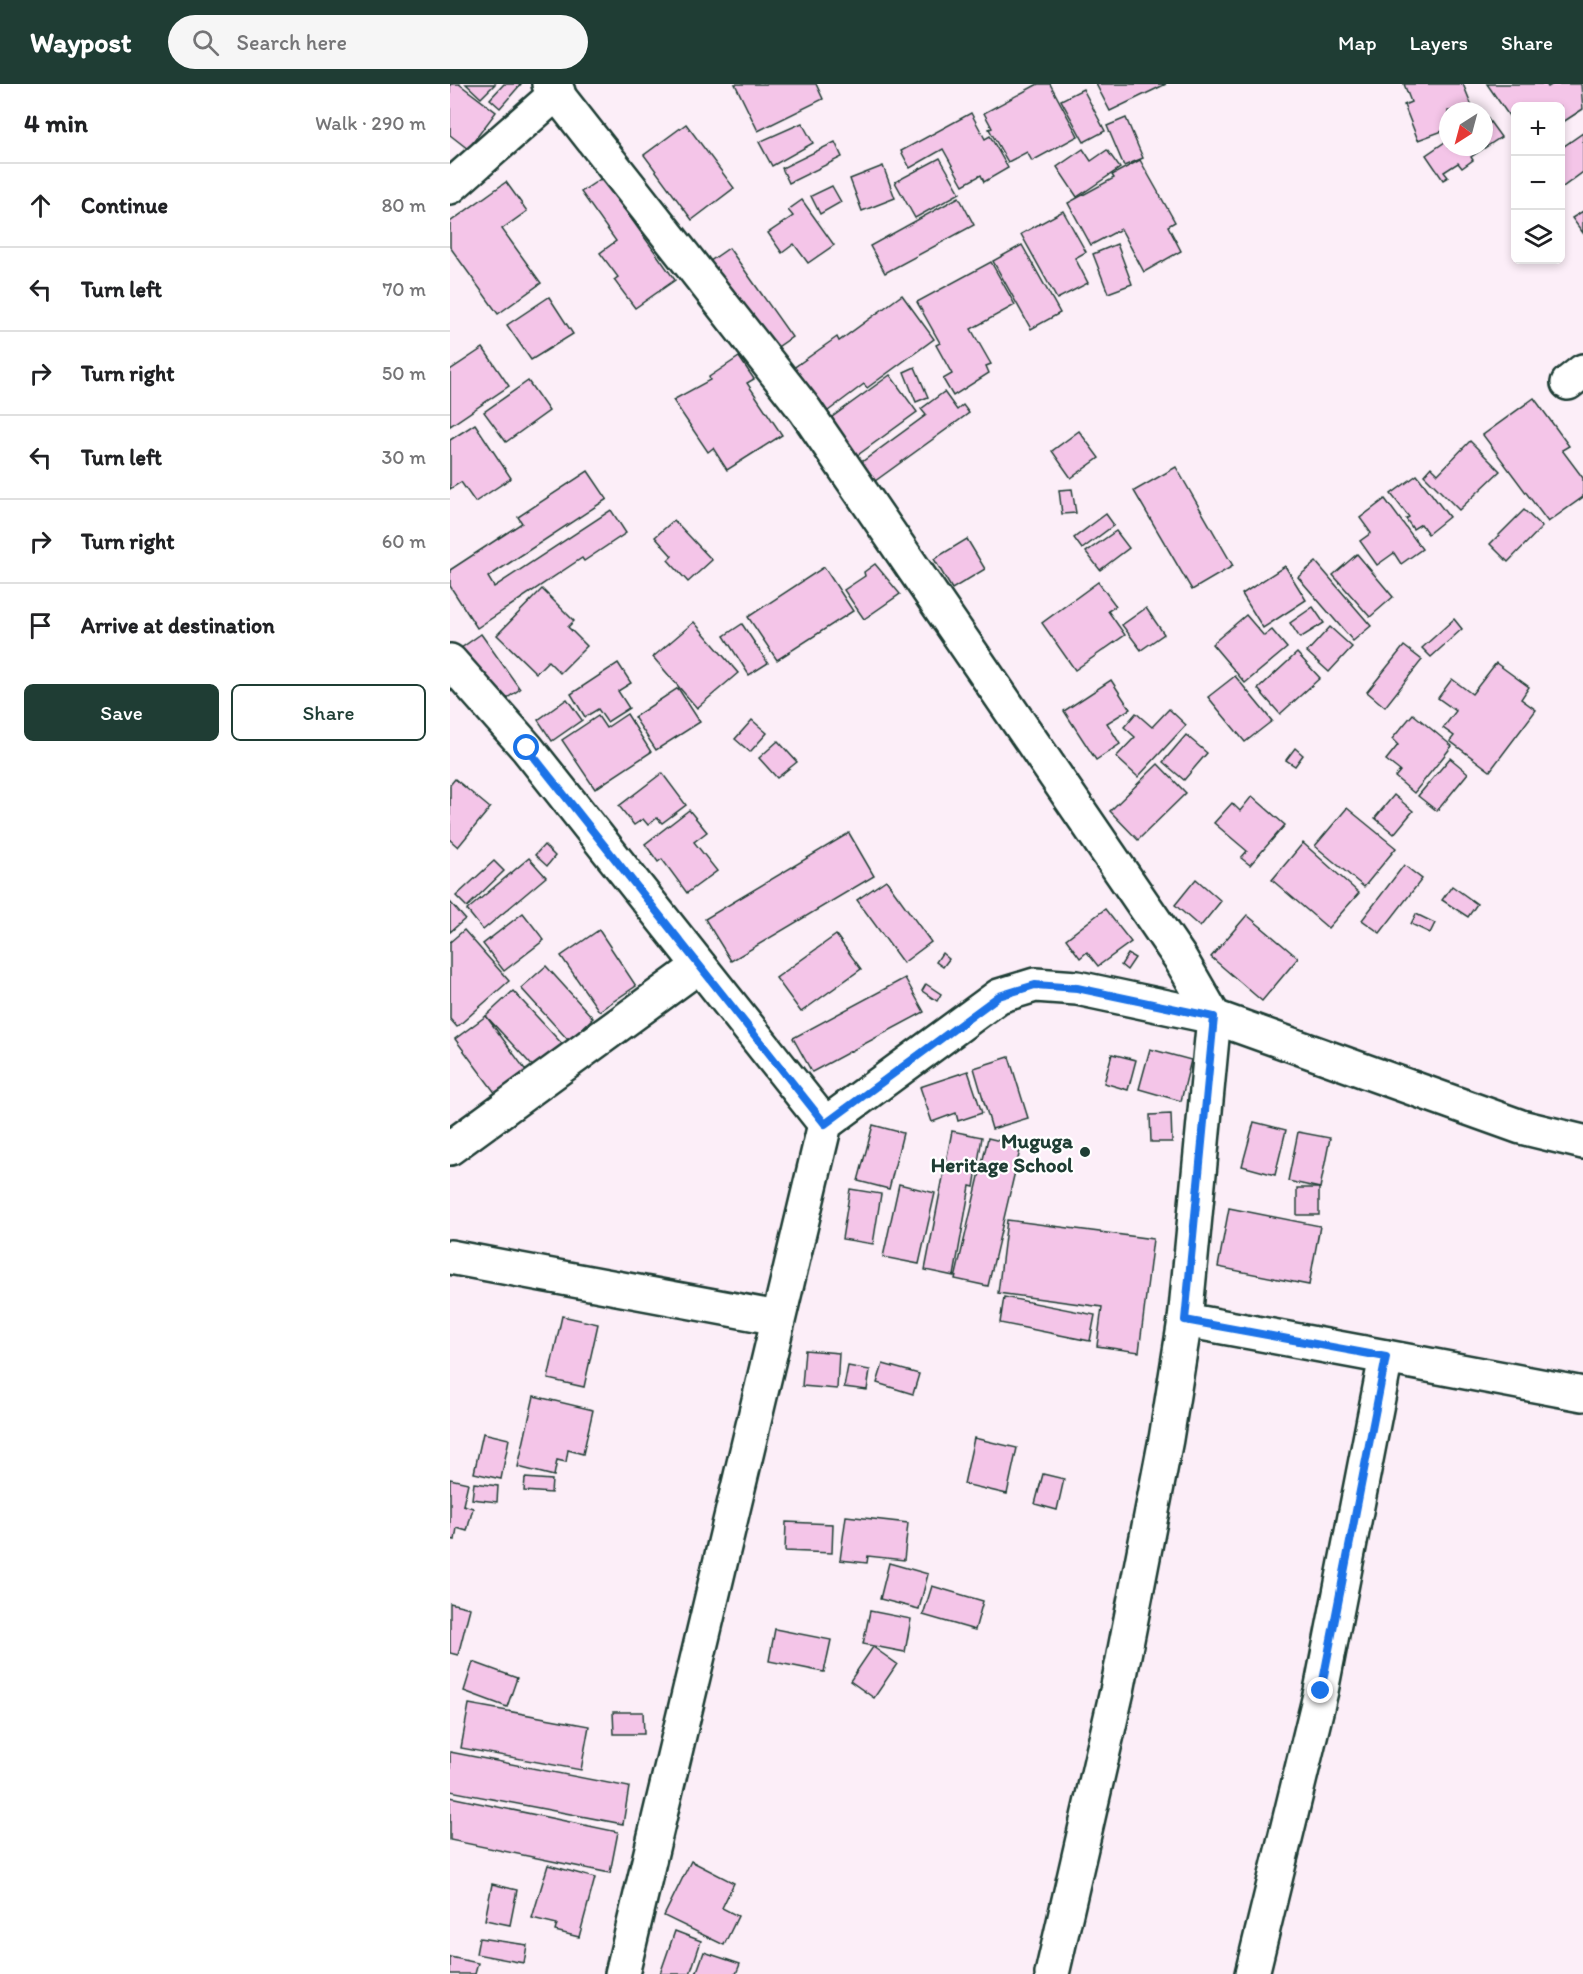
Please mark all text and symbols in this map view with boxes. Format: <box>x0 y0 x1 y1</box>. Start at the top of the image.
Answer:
search box <box>168 15 588 69</box>
text: Waypost <box>30 25 132 59</box>
icon: search <box>189 26 222 59</box>
text: Search here <box>237 29 347 56</box>
text: Map <box>1338 30 1377 55</box>
text: Layers <box>1410 30 1468 55</box>
text: Share <box>1501 30 1553 55</box>
north arrow <box>1439 102 1493 156</box>
map controls <box>1511 102 1565 264</box>
button: + <box>1511 102 1565 156</box>
text: 4 min <box>24 107 88 139</box>
text: Walk · 290 m <box>315 111 426 135</box>
button: − <box>1511 156 1565 210</box>
icon: ahead <box>24 189 57 222</box>
text: Continue <box>81 192 168 219</box>
text: 80 m <box>381 193 426 217</box>
button: layers <box>1511 210 1565 264</box>
icon: left <box>24 273 57 306</box>
text: Turn left <box>81 276 162 303</box>
text: 70 m <box>382 277 426 301</box>
icon: right <box>24 357 57 390</box>
text: Turn right <box>81 360 175 387</box>
text: 50 m <box>382 361 426 385</box>
icon: left <box>24 441 57 474</box>
text: Turn left <box>81 444 162 471</box>
text: 30 m <box>381 445 426 469</box>
icon: right <box>24 525 57 558</box>
text: Turn right <box>81 528 175 555</box>
text: 60 m <box>382 529 426 553</box>
icon: arrive <box>24 609 57 642</box>
text: Arrive at destination <box>81 612 275 639</box>
button: Save <box>24 684 219 741</box>
button: Share <box>231 684 426 741</box>
route start <box>513 734 539 760</box>
place label: Muguga Heritage School <box>931 1128 1074 1178</box>
marker: Muguga Heritage School <box>1078 1145 1092 1159</box>
route end <box>1307 1677 1333 1703</box>

